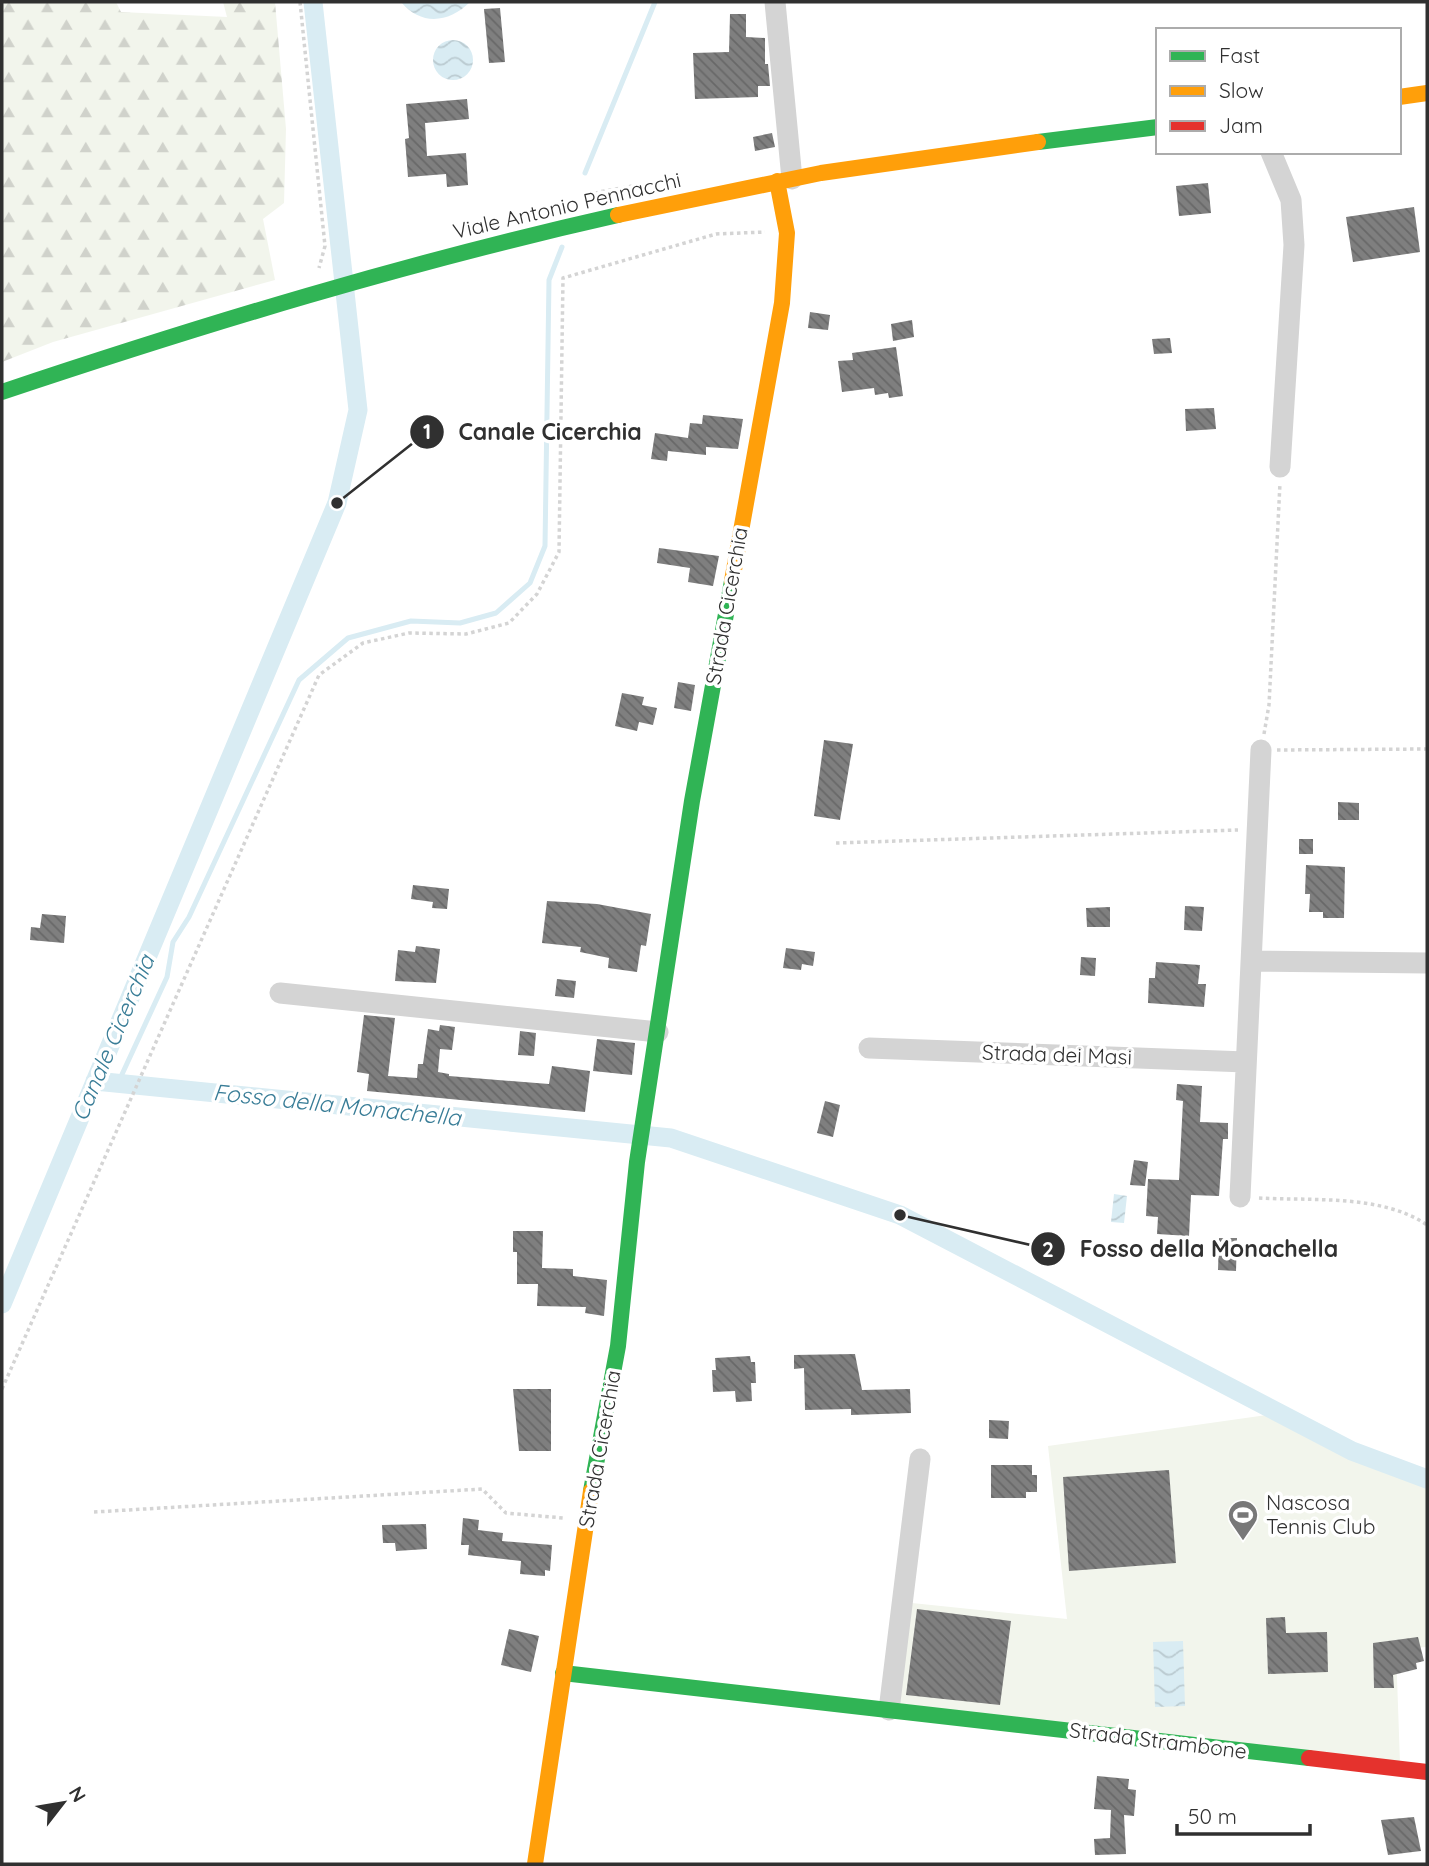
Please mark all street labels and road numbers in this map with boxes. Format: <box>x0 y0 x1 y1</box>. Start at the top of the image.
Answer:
street label: Viale Antonio Pennacchi <box>450 166 683 244</box>
street label: Strada Cicerchia <box>699 525 753 687</box>
street label: Strada dei Masi <box>982 1038 1132 1070</box>
street label: Strada Cicerchia <box>572 1368 626 1530</box>
street label: Strada Strambone <box>1068 1716 1248 1764</box>

